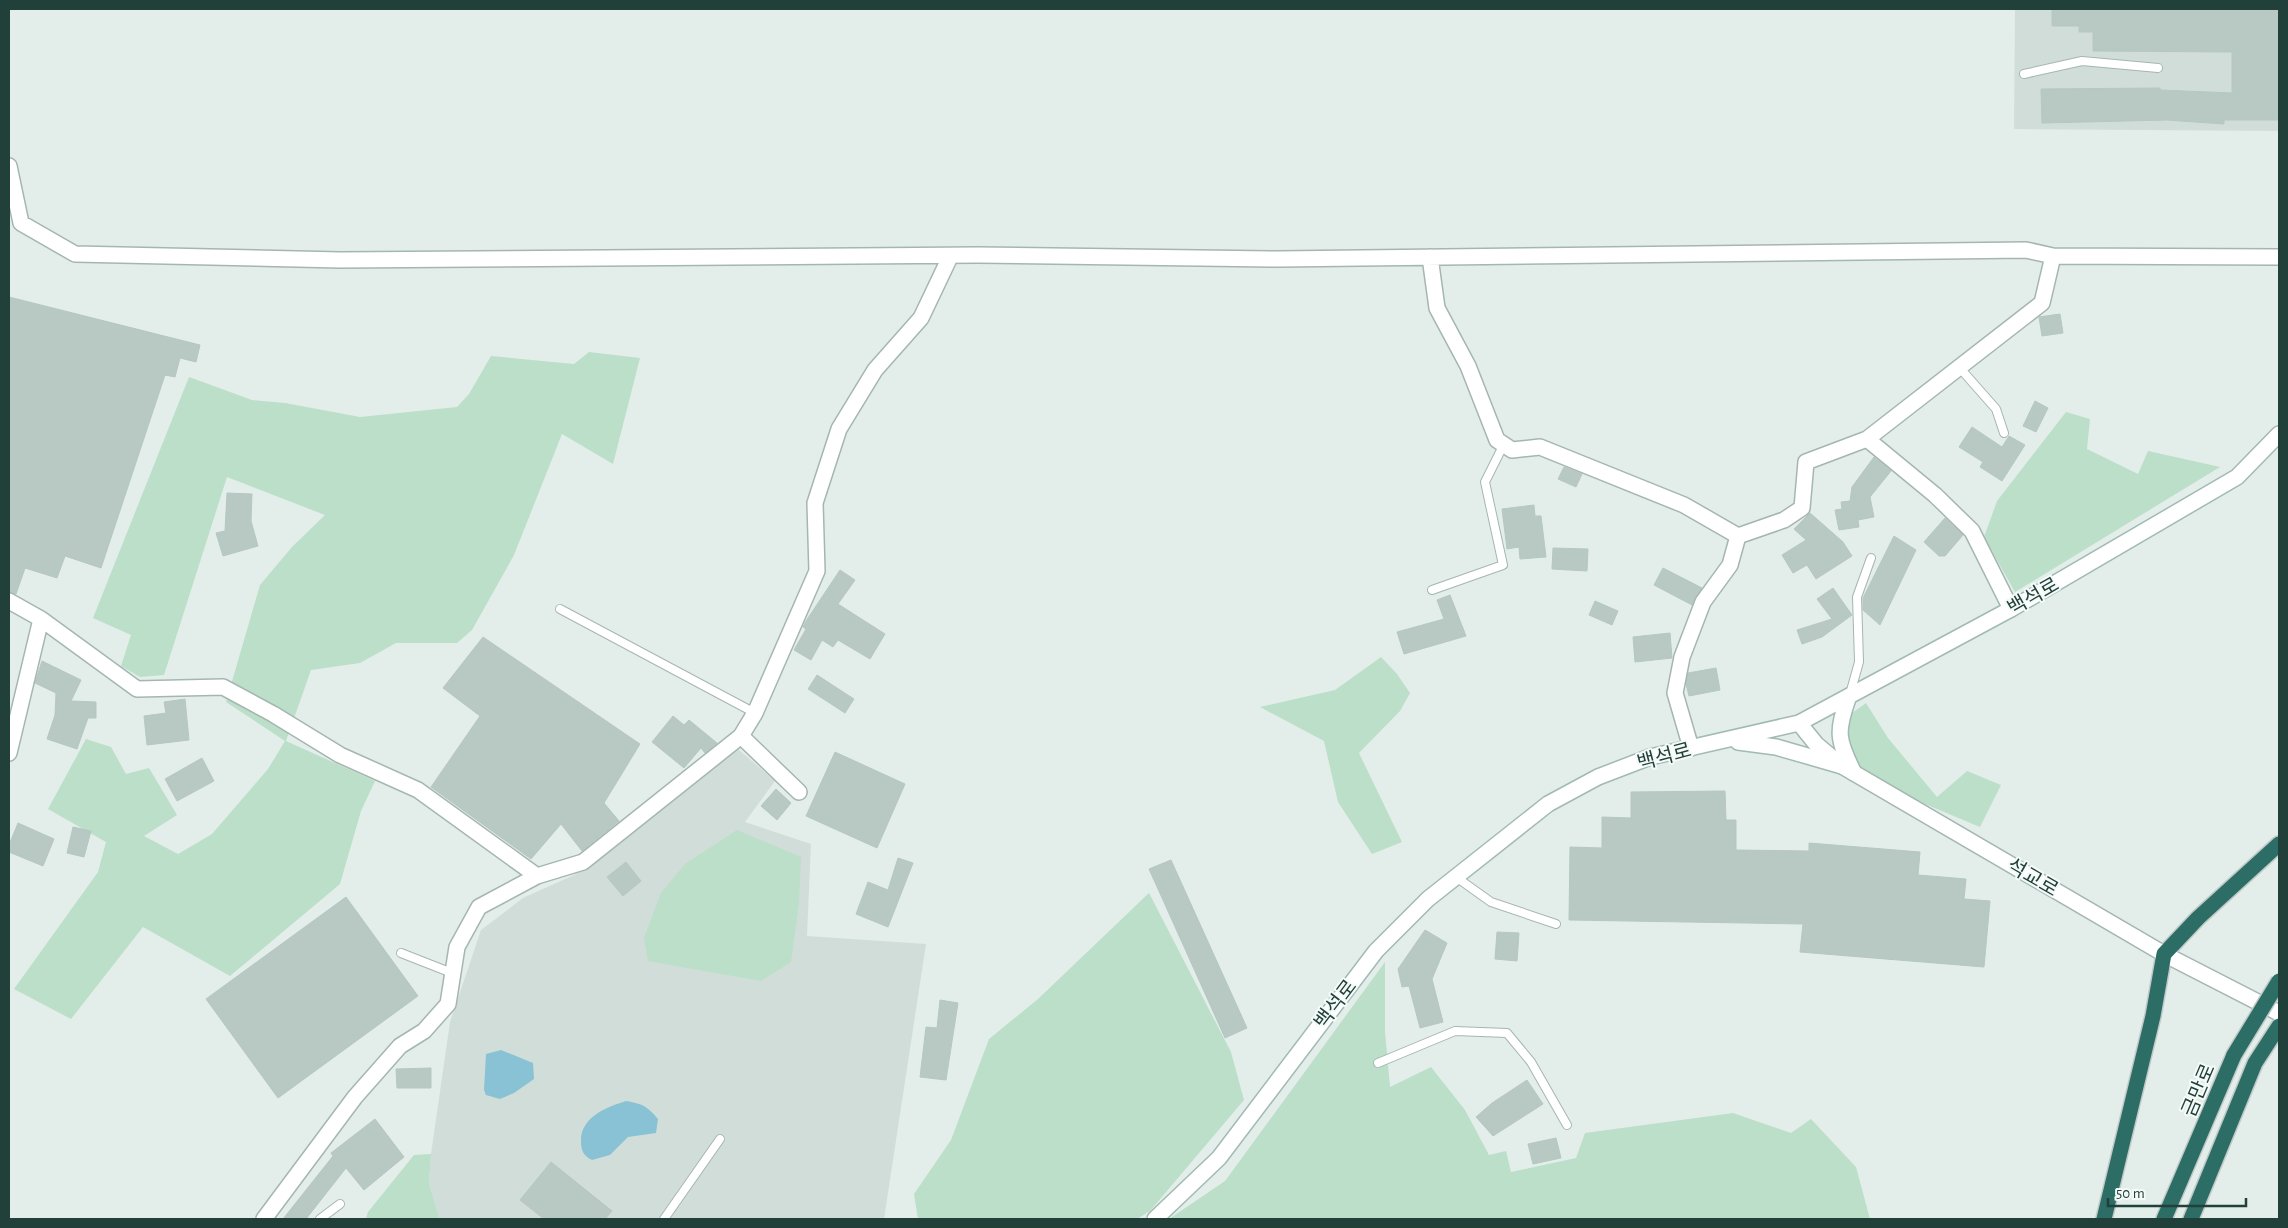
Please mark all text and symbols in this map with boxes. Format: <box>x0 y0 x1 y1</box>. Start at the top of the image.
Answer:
street label: 백석로 <box>2004 574 2062 619</box>
street label: 백석로 <box>1635 739 1694 774</box>
street label: 석교로 <box>2004 855 2062 900</box>
street label: 백석로 <box>1310 976 1360 1033</box>
street label: 금만로 <box>2178 1061 2219 1120</box>
scale bar <box>2108 1176 2246 1208</box>
text: 50 m <box>2116 1186 2145 1201</box>

